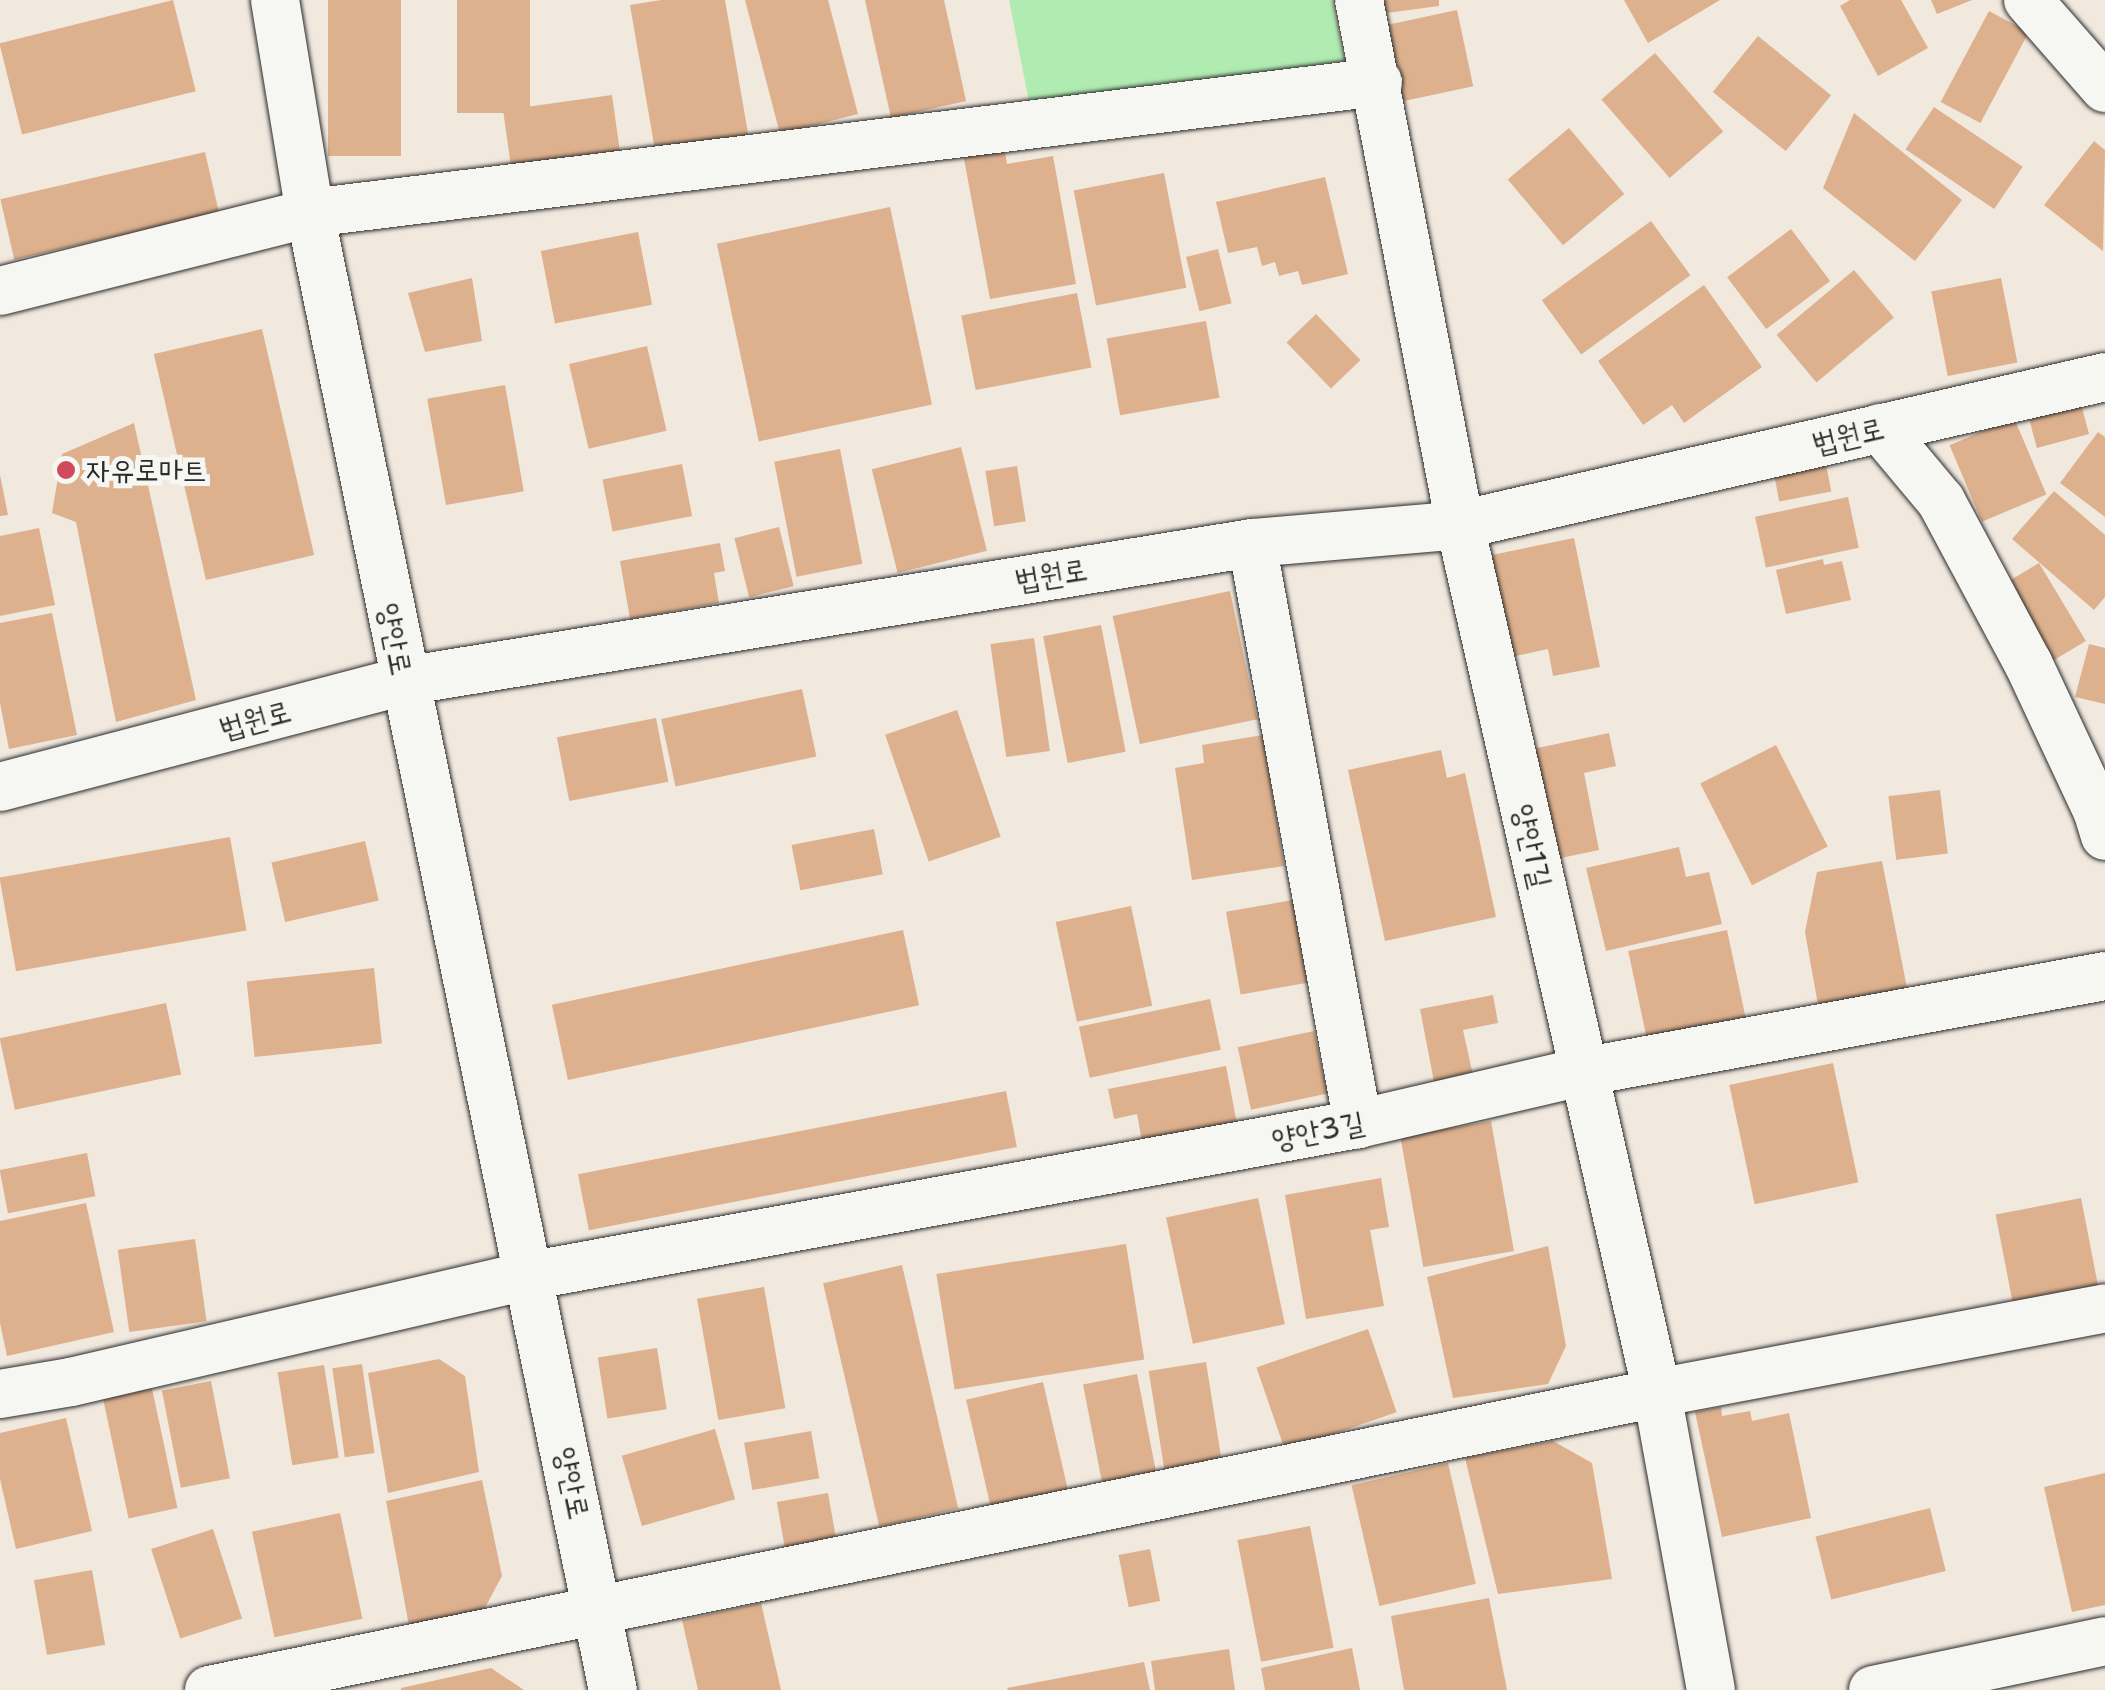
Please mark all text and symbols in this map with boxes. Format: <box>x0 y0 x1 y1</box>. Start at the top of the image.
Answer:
street label: 법원로 <box>1809 410 1887 462</box>
place label: 자유로마트 <box>86 452 207 488</box>
marker: 자유로마트 <box>55 459 77 481</box>
street label: 법원로 <box>1012 552 1090 598</box>
street label: 양안로 <box>370 600 420 678</box>
street label: 법원로 <box>215 693 295 747</box>
street label: 양안1길 <box>1505 801 1559 891</box>
street label: 양안3길 <box>1269 1104 1367 1158</box>
street label: 양안로 <box>547 1444 597 1522</box>

